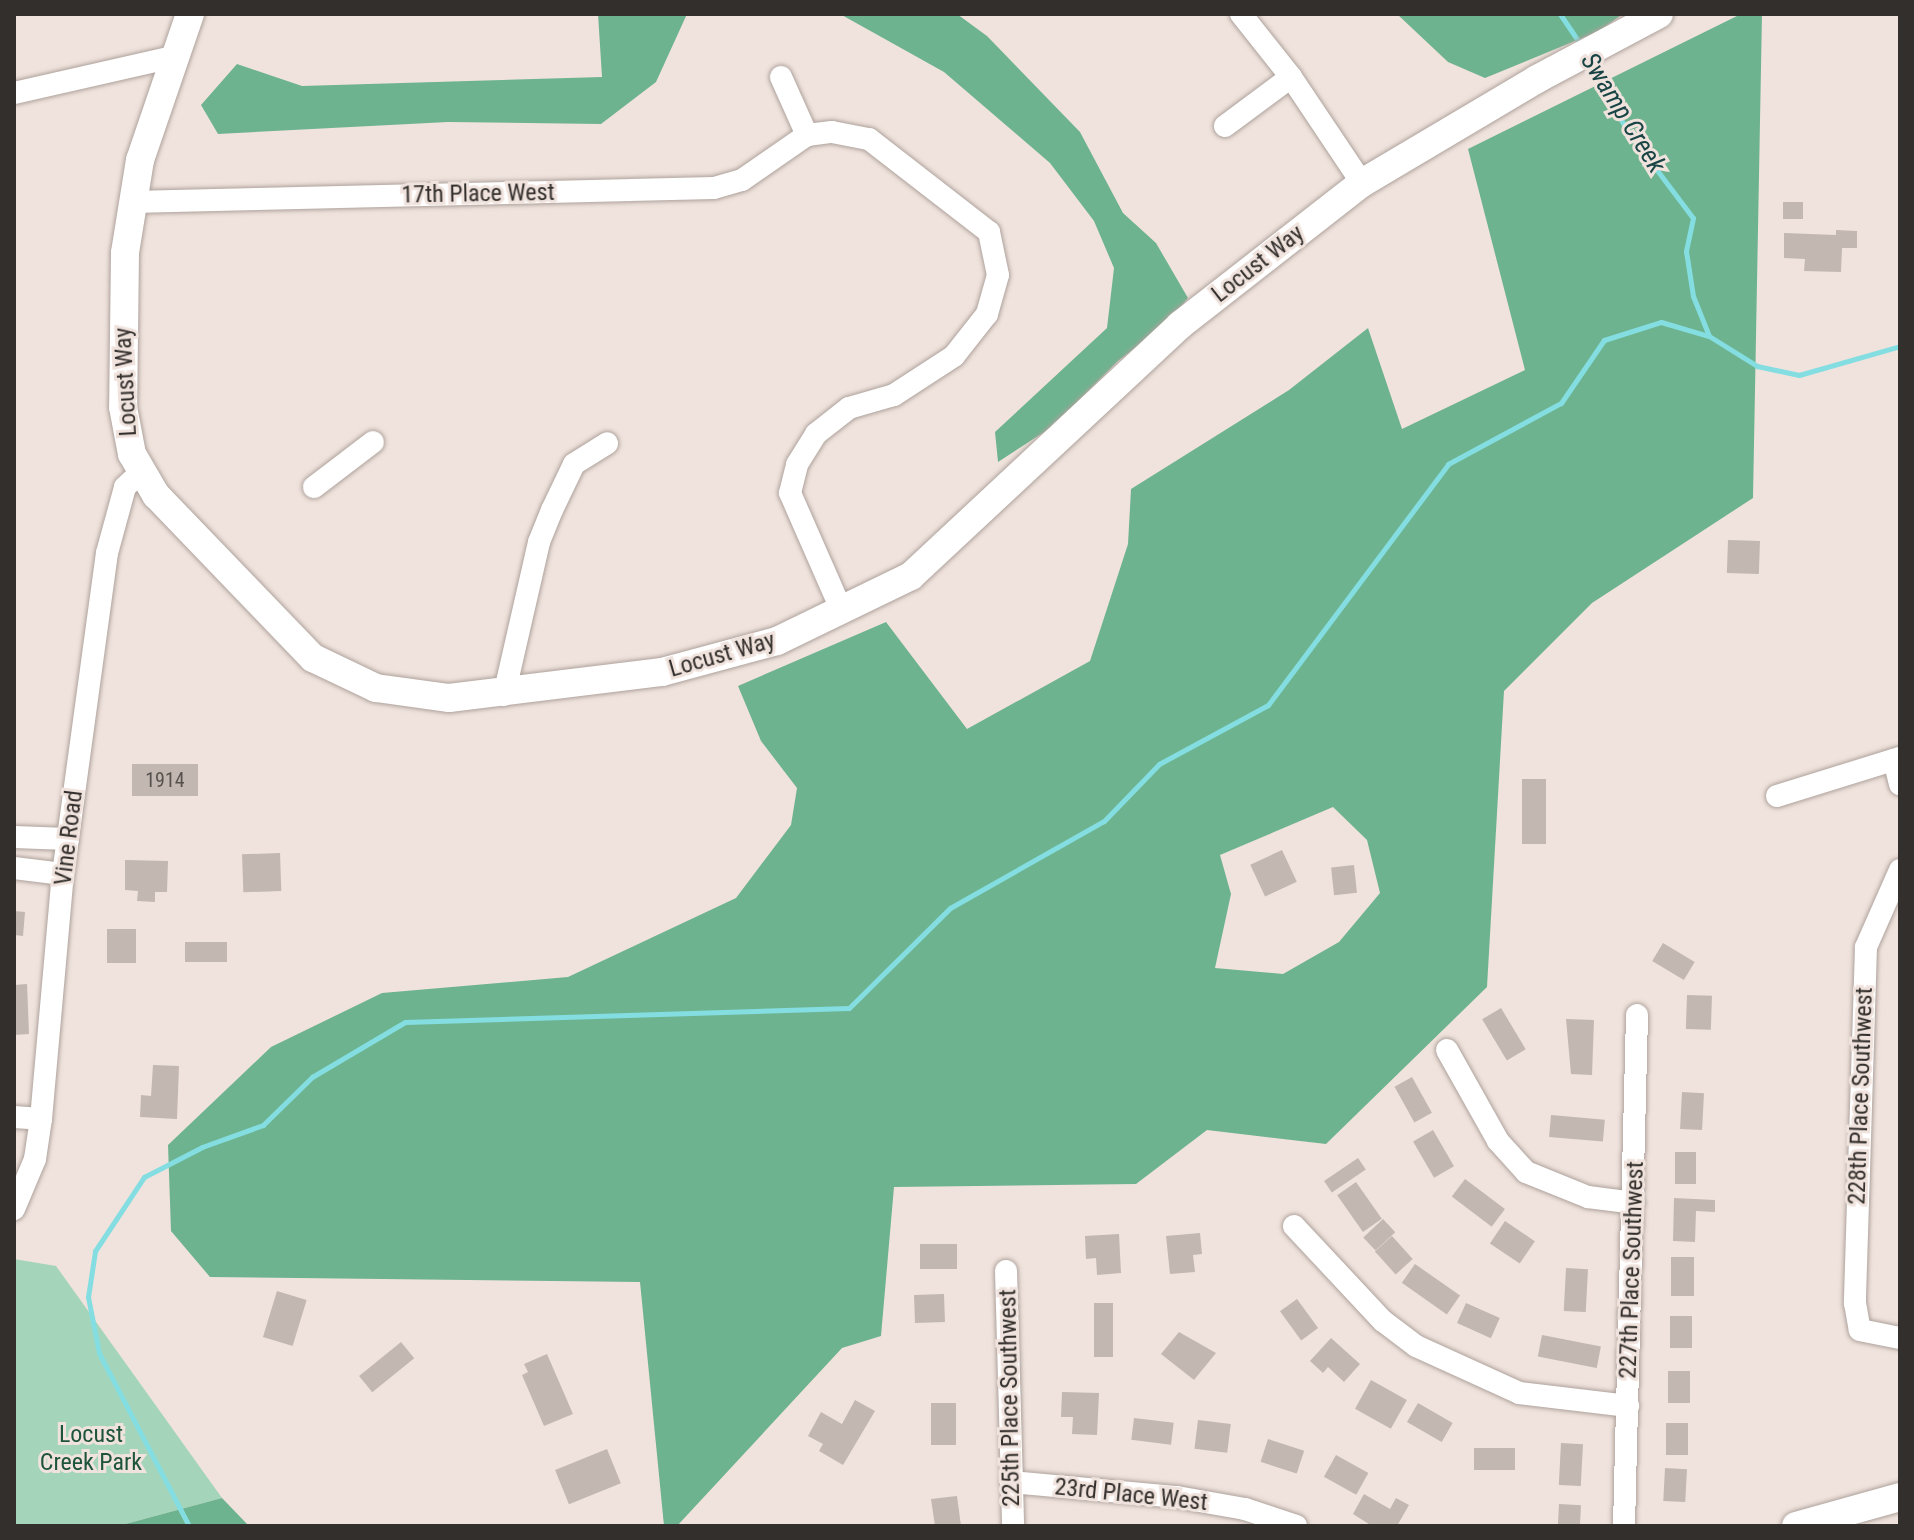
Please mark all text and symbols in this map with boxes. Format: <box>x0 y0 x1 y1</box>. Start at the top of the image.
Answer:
water label: Swamp Creek <box>1574 47 1672 179</box>
street label: 17th Place West <box>401 178 555 210</box>
street label: Locust Way <box>1206 219 1310 309</box>
street label: Locust Way <box>109 327 143 437</box>
street label: Locust Way <box>666 626 778 684</box>
house number: 1914 <box>145 768 185 792</box>
street label: Vine Road <box>49 789 89 887</box>
street label: 228th Place Southwest <box>1843 987 1879 1205</box>
street label: 227th Place Southwest <box>1614 1161 1650 1379</box>
street label: 225th Place Southwest <box>994 1289 1026 1507</box>
park label: Locust Creek Park <box>40 1421 142 1477</box>
street label: 23rd Place West <box>1053 1473 1209 1517</box>

